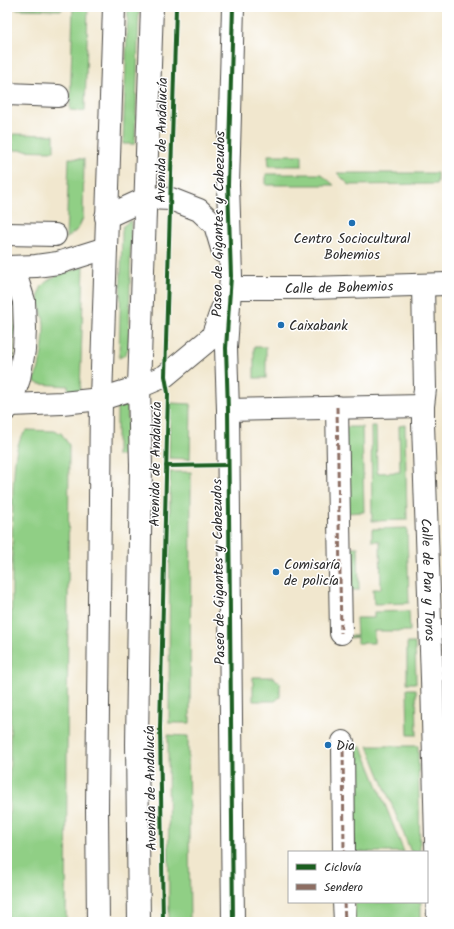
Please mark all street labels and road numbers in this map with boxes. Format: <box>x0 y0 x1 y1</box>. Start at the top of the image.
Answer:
street label: Avenida de Andalucía <box>150 77 174 203</box>
street label: Paseo de Gigantes y Cabezudos <box>206 131 232 317</box>
street label: Calle de Bohemios <box>285 276 394 300</box>
street label: Avenida de Andalucía <box>144 401 168 527</box>
street label: Paseo de Gigantes y Cabezudos <box>206 479 232 665</box>
street label: Calle de Pan y Toros <box>414 518 441 642</box>
street label: Avenida de Andalucía <box>139 725 163 851</box>

